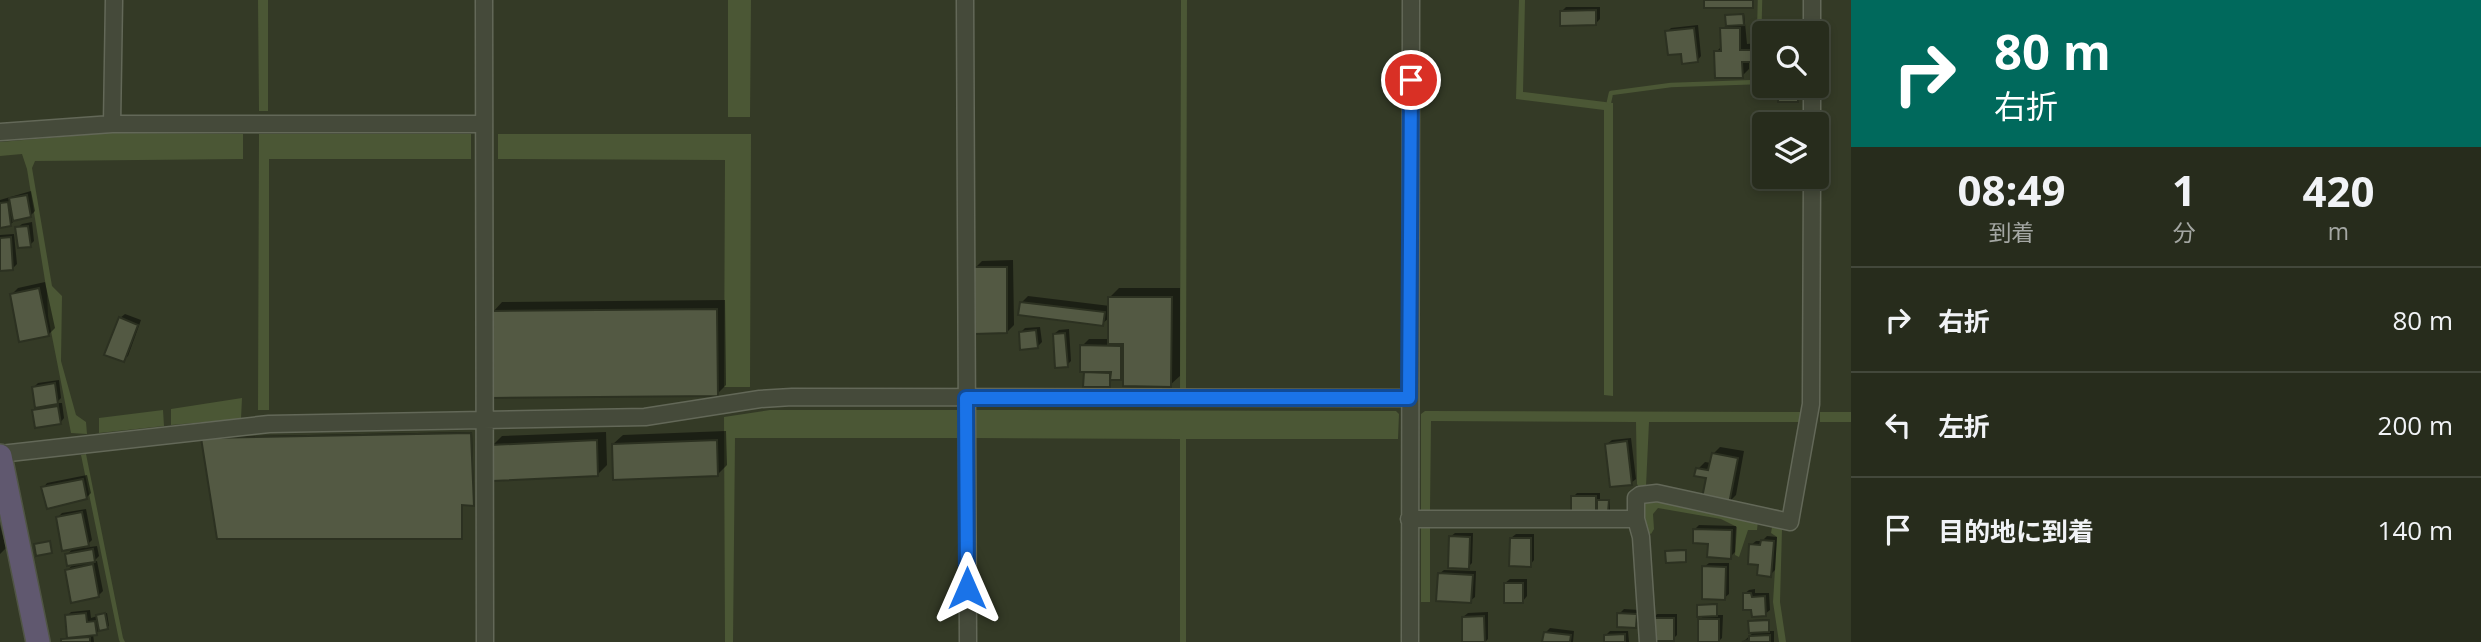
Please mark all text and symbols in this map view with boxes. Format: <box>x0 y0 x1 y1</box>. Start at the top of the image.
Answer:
text: 80 m <box>1994 18 2111 84</box>
map controls <box>1752 21 1829 189</box>
button: search <box>1752 21 1829 98</box>
icon: right <box>1879 28 1970 119</box>
pin <box>1381 50 1441 110</box>
icon: arrive <box>1392 61 1430 99</box>
text: 右折 <box>1994 84 2058 127</box>
button: layers <box>1752 112 1829 189</box>
text: 08:49 <box>1957 161 2066 218</box>
text: 1 <box>2172 161 2196 218</box>
text: 420 <box>2302 162 2375 219</box>
text: m <box>2328 215 2349 247</box>
text: 到着 <box>1988 216 2034 248</box>
text: 分 <box>2172 216 2195 248</box>
icon: right <box>1879 301 1917 339</box>
text: 80 m <box>2392 302 2453 338</box>
text: 右折 <box>1938 303 1990 339</box>
icon: left <box>1879 406 1917 444</box>
text: 200 m <box>2378 407 2453 443</box>
text: 左折 <box>1938 408 1990 444</box>
icon: arrive <box>1879 511 1917 549</box>
text: 140 m <box>2378 512 2453 548</box>
text: 目的地に到着 <box>1938 513 2094 549</box>
position arrow <box>930 551 1004 625</box>

